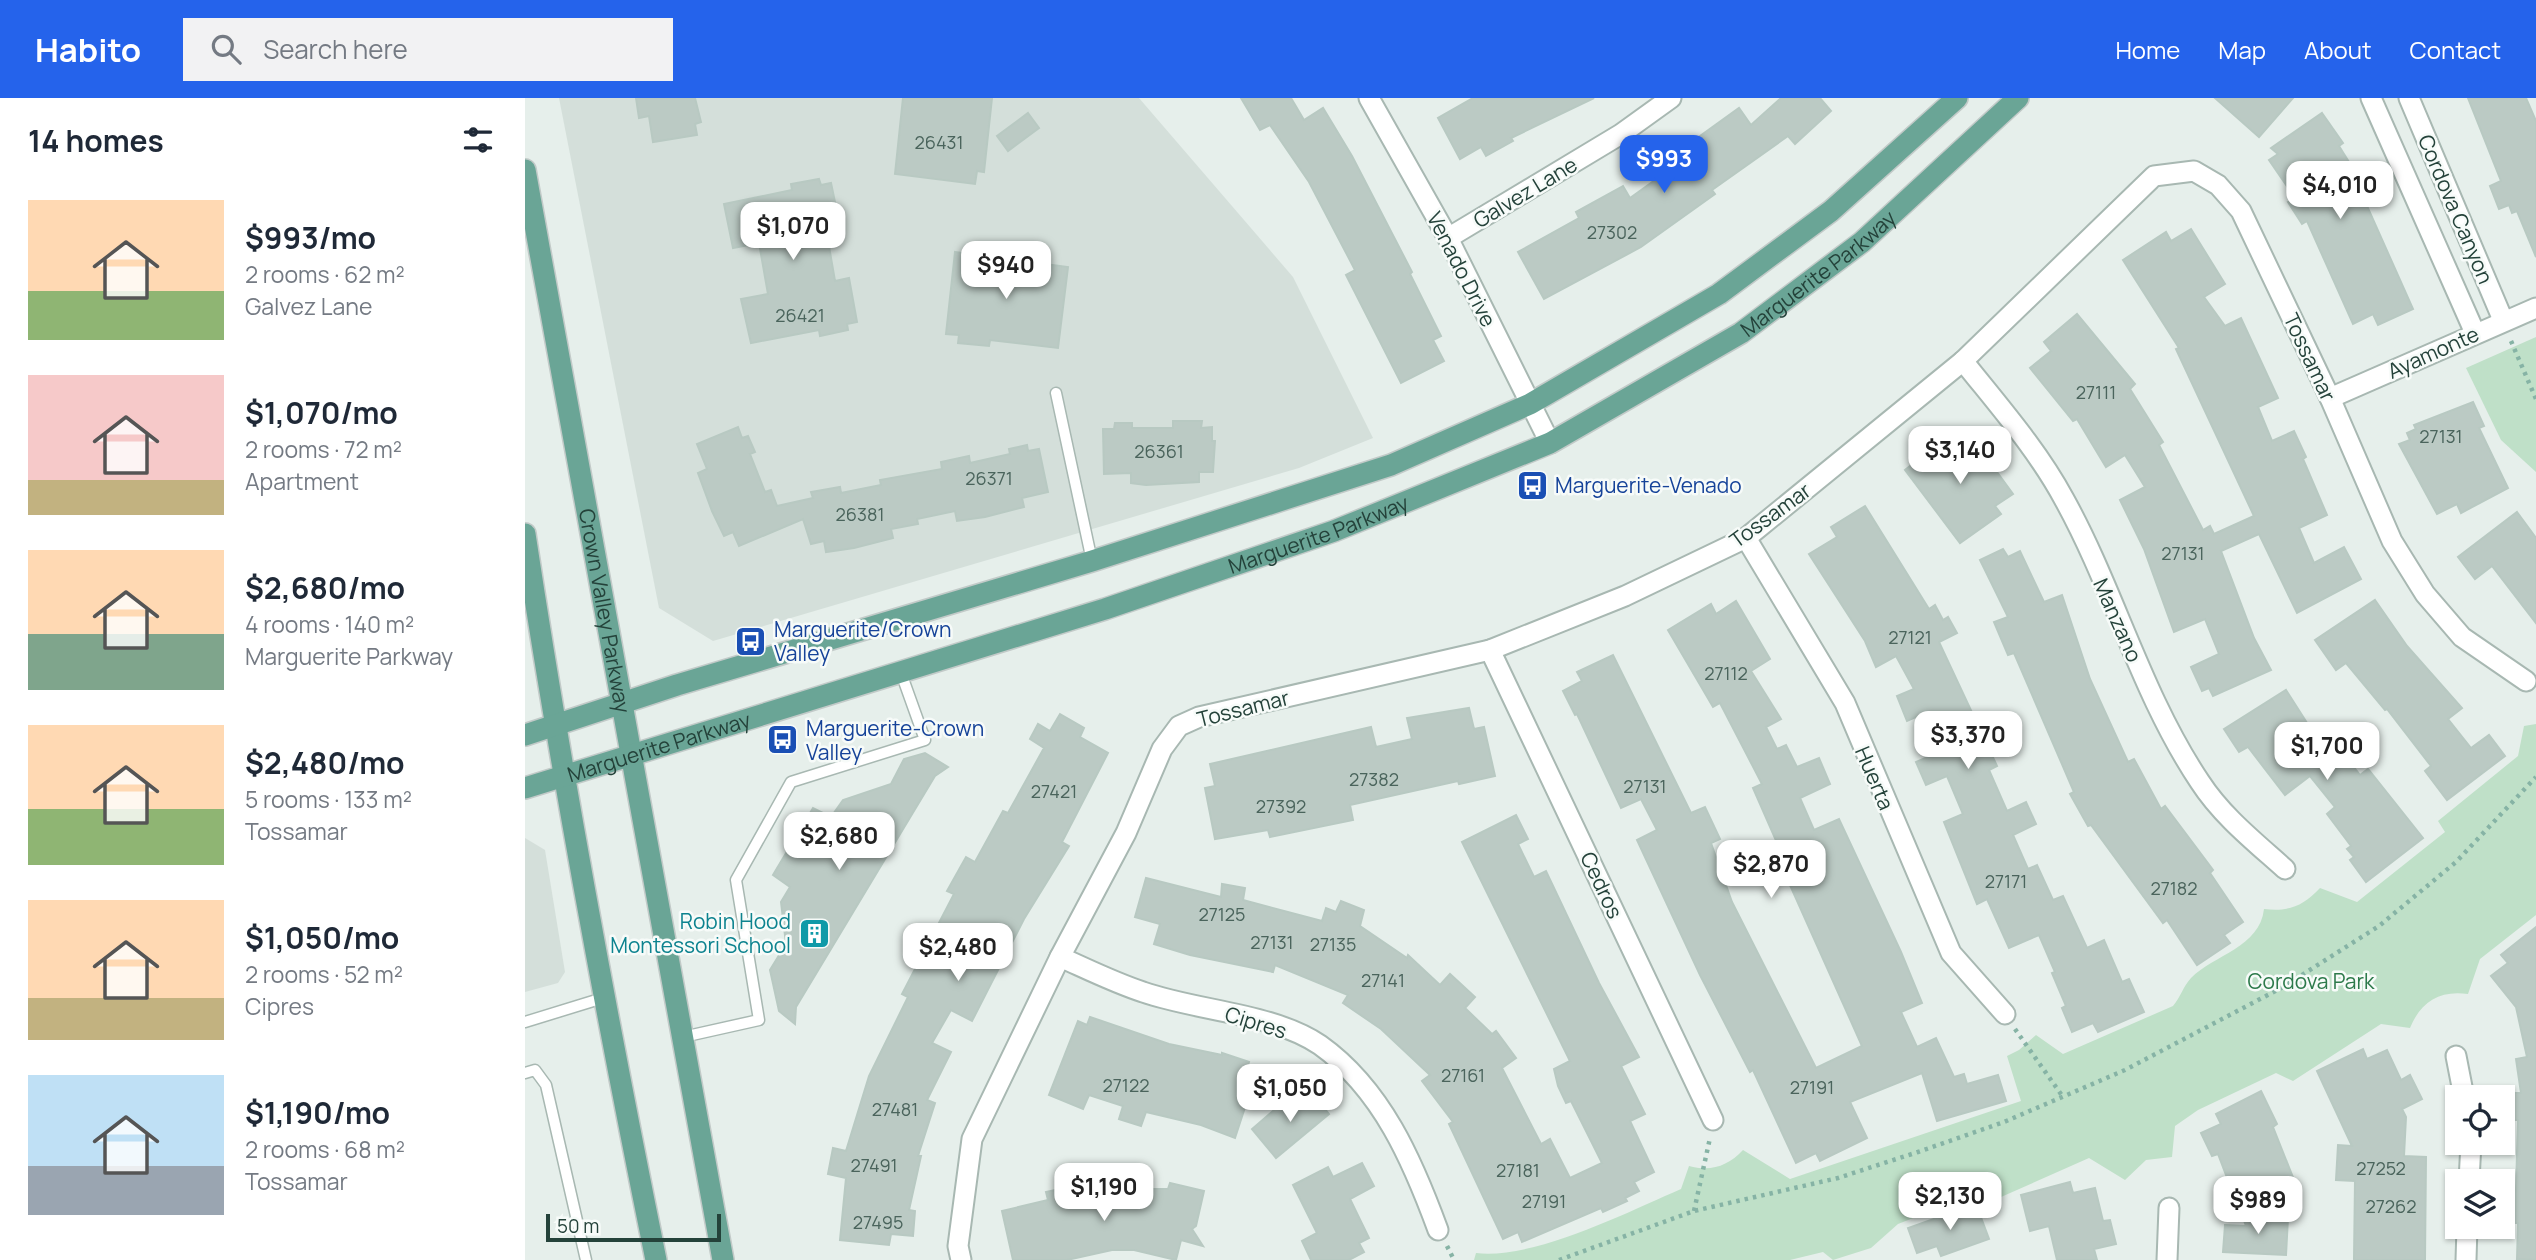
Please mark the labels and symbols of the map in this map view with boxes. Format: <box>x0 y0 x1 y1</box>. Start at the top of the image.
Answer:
house number: 26431 <box>914 130 964 154</box>
street label: Cordova Canyon <box>2412 130 2500 288</box>
pin: $993 <box>1623 136 1705 195</box>
street label: Galvez Lane <box>1468 150 1582 234</box>
pin: $4,010 <box>2283 162 2397 221</box>
pin: $1,070 <box>736 202 850 262</box>
street label: Marguerite Parkway <box>1734 204 1902 343</box>
street label: Venado Drive <box>1421 207 1503 331</box>
house number: 27302 <box>1587 220 1637 244</box>
pin: $940 <box>965 242 1047 301</box>
house number: 26421 <box>775 303 825 327</box>
street label: Tossamar <box>2277 309 2343 406</box>
street label: Ayamonte <box>2383 319 2483 385</box>
house number: 27111 <box>2076 380 2116 404</box>
house number: 27131 <box>2419 424 2463 448</box>
pin: $3,140 <box>1903 426 2017 486</box>
house number: 26361 <box>1134 439 1184 463</box>
house number: 26371 <box>965 466 1013 490</box>
bus stop icon: Marguerite-Venado <box>1515 468 1549 502</box>
place label: Marguerite-Venado <box>1555 471 1742 499</box>
street label: Tossamar <box>1724 476 1817 554</box>
street label: Marguerite Parkway <box>1224 488 1413 580</box>
house number: 26381 <box>836 502 884 526</box>
street label: Crown Valley Parkway <box>573 506 637 715</box>
house number: 27131 <box>2161 541 2205 565</box>
street label: Manzano <box>2087 574 2149 666</box>
place label: Marguerite/Crown Valley <box>774 615 952 667</box>
bus stop icon: Marguerite/Crown Valley <box>734 624 768 658</box>
house number: 27121 <box>1888 625 1932 649</box>
house number: 27112 <box>1704 661 1748 685</box>
street label: Tossamar <box>1194 683 1292 733</box>
street label: Marguerite Parkway <box>564 705 754 788</box>
pin: $3,370 <box>1911 712 2025 771</box>
place label: Marguerite-Crown Valley <box>806 714 984 766</box>
pin: $1,700 <box>2270 722 2384 782</box>
bus stop icon: Marguerite-Crown Valley <box>766 723 800 757</box>
street label: Huerta <box>1849 742 1901 814</box>
house number: 27382 <box>1349 767 1399 791</box>
house number: 27131 <box>1623 774 1667 798</box>
house number: 27421 <box>1031 779 1077 803</box>
house number: 27392 <box>1256 794 1306 818</box>
pin: $2,680 <box>782 812 896 872</box>
pin: $2,870 <box>1714 840 1828 900</box>
street label: Cedros <box>1574 847 1630 923</box>
house number: 27171 <box>1985 869 2027 893</box>
house number: 27182 <box>2150 876 2198 900</box>
house number: 27125 <box>1199 902 1245 926</box>
place label: Robin Hood Montessori School <box>610 907 791 959</box>
building icon: Robin Hood Montessori School <box>797 916 831 950</box>
pin: $2,480 <box>901 924 1015 983</box>
house number: 27131 <box>1250 930 1294 954</box>
house number: 27135 <box>1310 932 1356 956</box>
park label: Cordova Park <box>2247 967 2375 995</box>
house number: 27141 <box>1361 968 1405 992</box>
street label: Cipres <box>1222 999 1290 1045</box>
house number: 27161 <box>1441 1063 1485 1087</box>
pin: $1,050 <box>1233 1065 1347 1124</box>
house number: 27122 <box>1103 1073 1149 1097</box>
house number: 27191 <box>1790 1075 1834 1099</box>
house number: 27481 <box>872 1097 918 1121</box>
house number: 27491 <box>850 1153 898 1177</box>
house number: 27252 <box>2356 1156 2406 1180</box>
house number: 27181 <box>1496 1158 1540 1182</box>
pin: $1,190 <box>1047 1164 1161 1223</box>
pin: $2,130 <box>1893 1172 2007 1232</box>
pin: $989 <box>2217 1176 2299 1236</box>
house number: 27191 <box>1522 1189 1566 1213</box>
house number: 27262 <box>2366 1194 2417 1218</box>
house number: 27495 <box>853 1210 903 1234</box>
scale bar <box>546 1211 721 1243</box>

